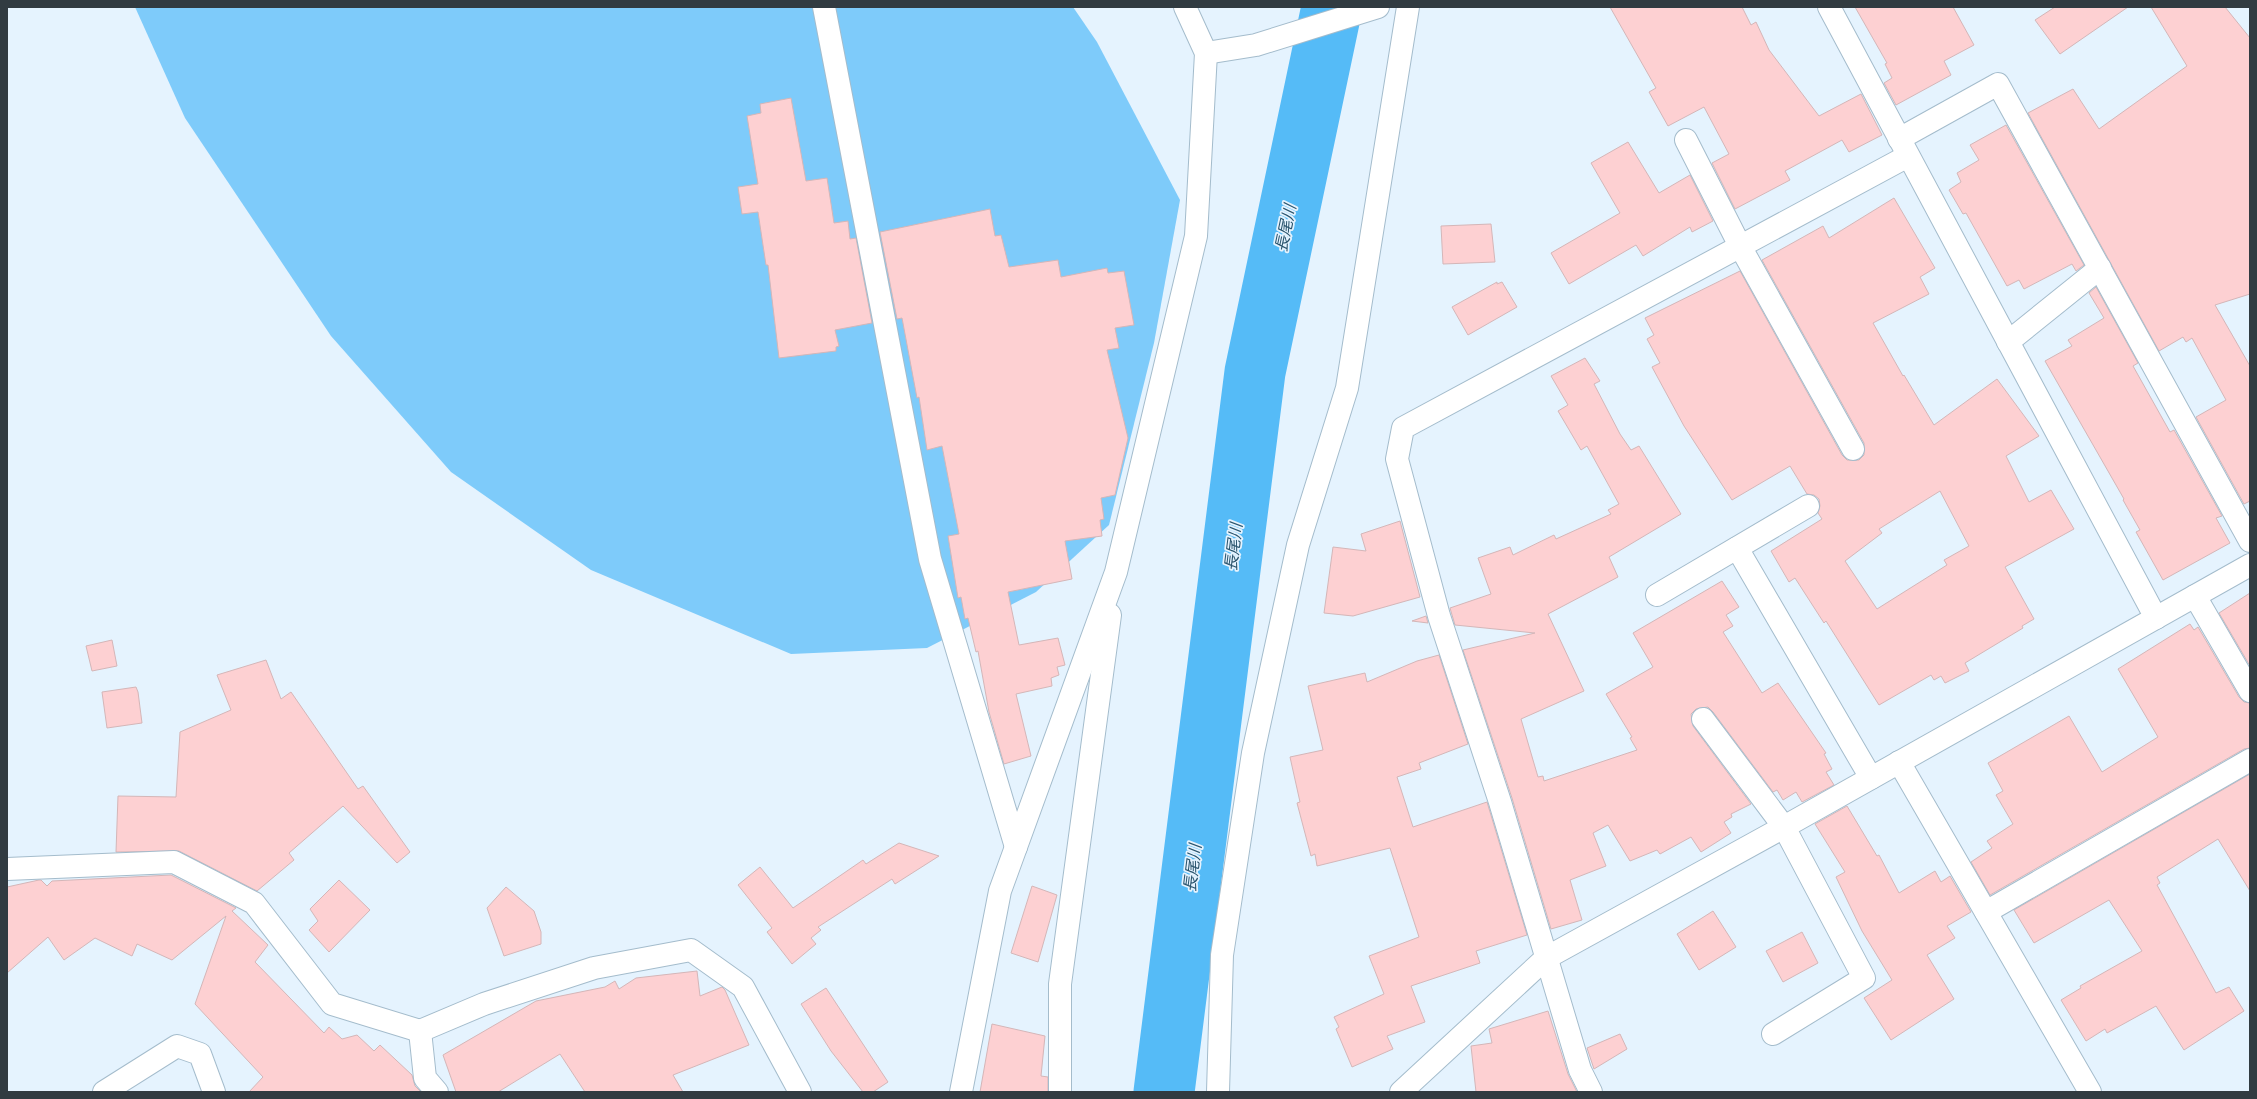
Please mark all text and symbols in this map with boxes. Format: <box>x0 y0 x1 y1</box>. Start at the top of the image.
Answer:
water label: 長尾川 <box>1270 200 1300 254</box>
water label: 長尾川 <box>1220 520 1246 572</box>
water label: 長尾川 <box>1179 841 1205 893</box>

